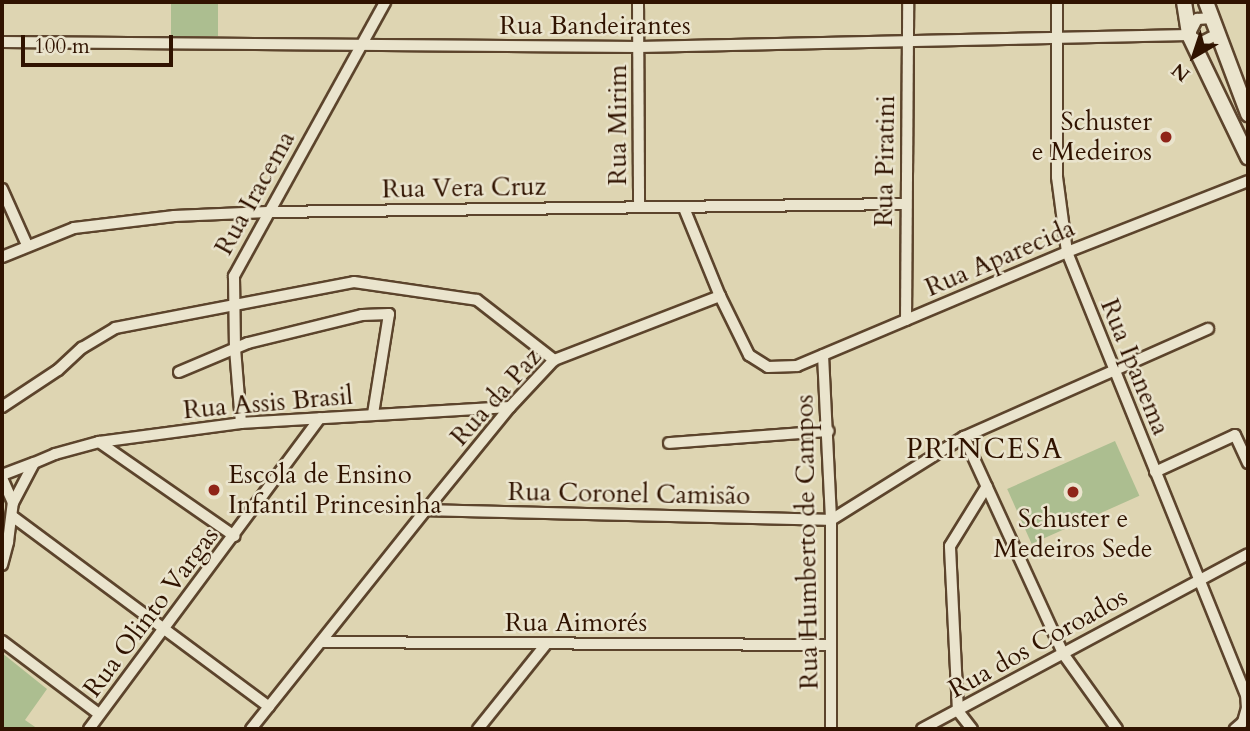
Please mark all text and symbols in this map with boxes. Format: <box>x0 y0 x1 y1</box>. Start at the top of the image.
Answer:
street label: Rua Bandeirantes <box>499 10 691 42</box>
scale bar <box>24 21 177 65</box>
north arrow <box>1159 21 1229 91</box>
text: 100 m <box>34 32 90 61</box>
text: N <box>1166 57 1195 88</box>
street label: Rua Mirim <box>602 64 634 186</box>
street label: Rua Piratini <box>868 95 902 227</box>
place label: Schuster e Medeiros <box>1032 106 1152 168</box>
street label: Rua Iracema <box>208 126 302 260</box>
marker: Schuster e Medeiros <box>1158 129 1174 145</box>
street label: Rua Vera Cruz <box>382 171 546 205</box>
street label: Rua Aparecida <box>920 212 1080 304</box>
street label: Rua Ipanema <box>1094 294 1176 440</box>
street label: Rua da Paz <box>444 342 548 452</box>
street label: Rua Assis Brasil <box>182 380 354 426</box>
street label: Rua Humberto de Campos <box>789 394 825 690</box>
district label: PRINCESA <box>907 432 1063 466</box>
place label: Escola de Ensino Infantil Princesinha <box>228 459 442 520</box>
street label: Rua Coronel Camisão <box>507 476 751 512</box>
marker: Escola de Ensino Infantil Princesinha <box>206 482 222 498</box>
marker: Schuster e Medeiros Sede <box>1065 484 1081 500</box>
place label: Schuster e Medeiros Sede <box>994 503 1152 564</box>
street label: Rua Olinto Vargas <box>77 521 225 703</box>
street label: Rua dos Coroados <box>943 581 1133 705</box>
street label: Rua Aimorés <box>505 607 647 639</box>

